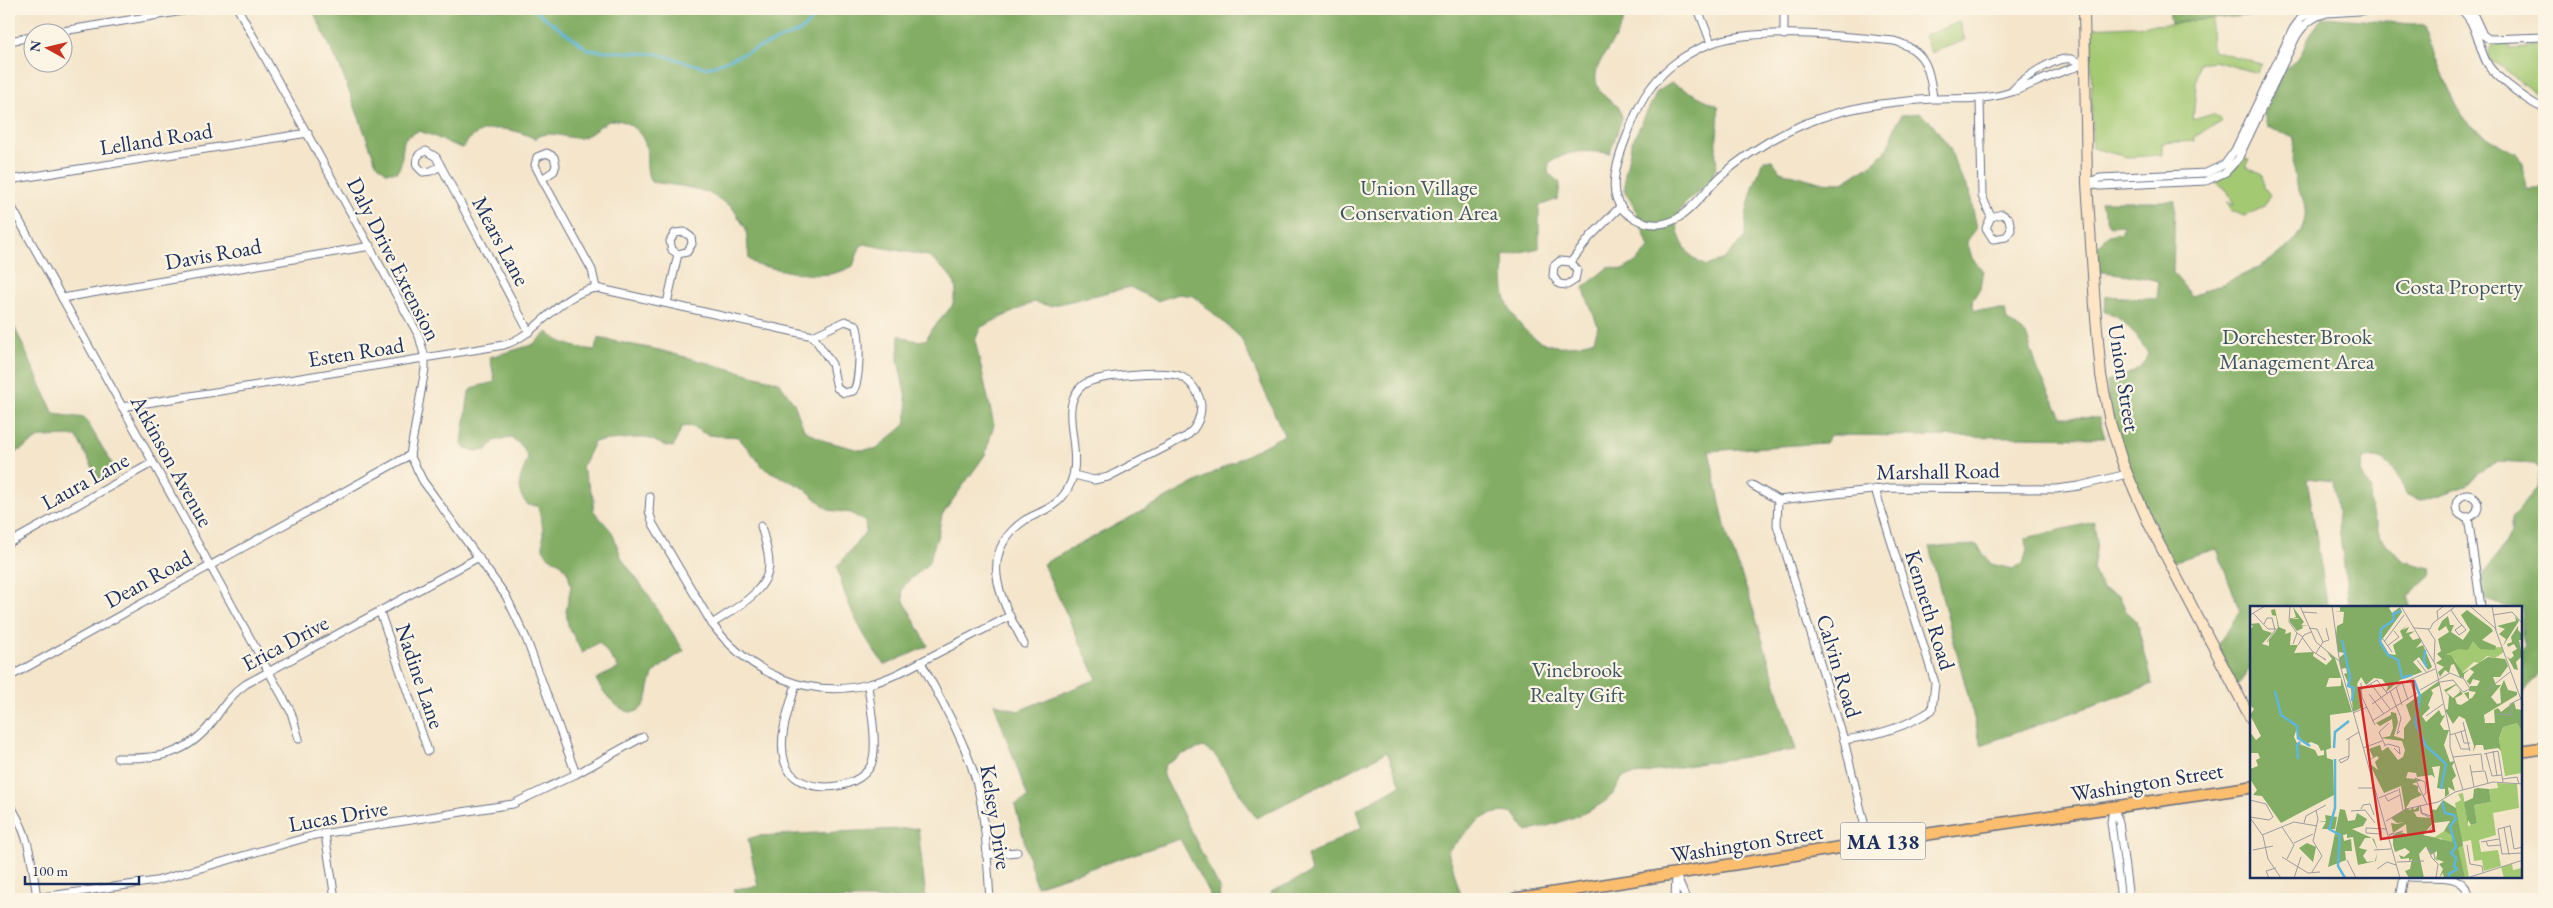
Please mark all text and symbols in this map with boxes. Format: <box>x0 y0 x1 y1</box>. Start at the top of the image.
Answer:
north arrow <box>22 22 72 72</box>
text: N <box>25 39 45 53</box>
street label: Lelland Road <box>97 116 215 162</box>
street label: Daly Drive Extension <box>340 172 448 346</box>
park label: Union Village Conservation Area <box>1340 173 1498 227</box>
street label: Mears Lane <box>465 191 537 291</box>
street label: Davis Road <box>162 231 264 277</box>
park label: Costa Property <box>2395 272 2523 301</box>
street label: Union Street <box>2101 322 2147 434</box>
park label: Dorchester Brook Management Area <box>2219 322 2375 376</box>
street label: Esten Road <box>306 330 407 374</box>
street label: Atkinson Avenue <box>123 389 220 533</box>
street label: Laura Lane <box>36 445 134 517</box>
street label: Marshall Road <box>1876 455 2001 487</box>
street label: Dean Road <box>99 543 198 615</box>
street label: Kenneth Road <box>1898 546 1962 674</box>
inset map <box>2250 606 2523 878</box>
street label: Erica Drive <box>237 608 334 678</box>
street label: Calvin Road <box>1810 611 1869 722</box>
street label: Nadine Lane <box>389 620 452 733</box>
park label: Vinebrook Realty Gift <box>1530 655 1624 709</box>
street label: Washington Street <box>2069 756 2225 808</box>
street label: Kelsey Drive <box>973 763 1019 872</box>
street label: Lucas Drive <box>286 793 390 839</box>
street label: Washington Street <box>1669 817 1825 869</box>
road number: MA 138 <box>1840 822 1926 859</box>
scale bar <box>25 853 139 885</box>
text: 100 m <box>32 861 69 880</box>

